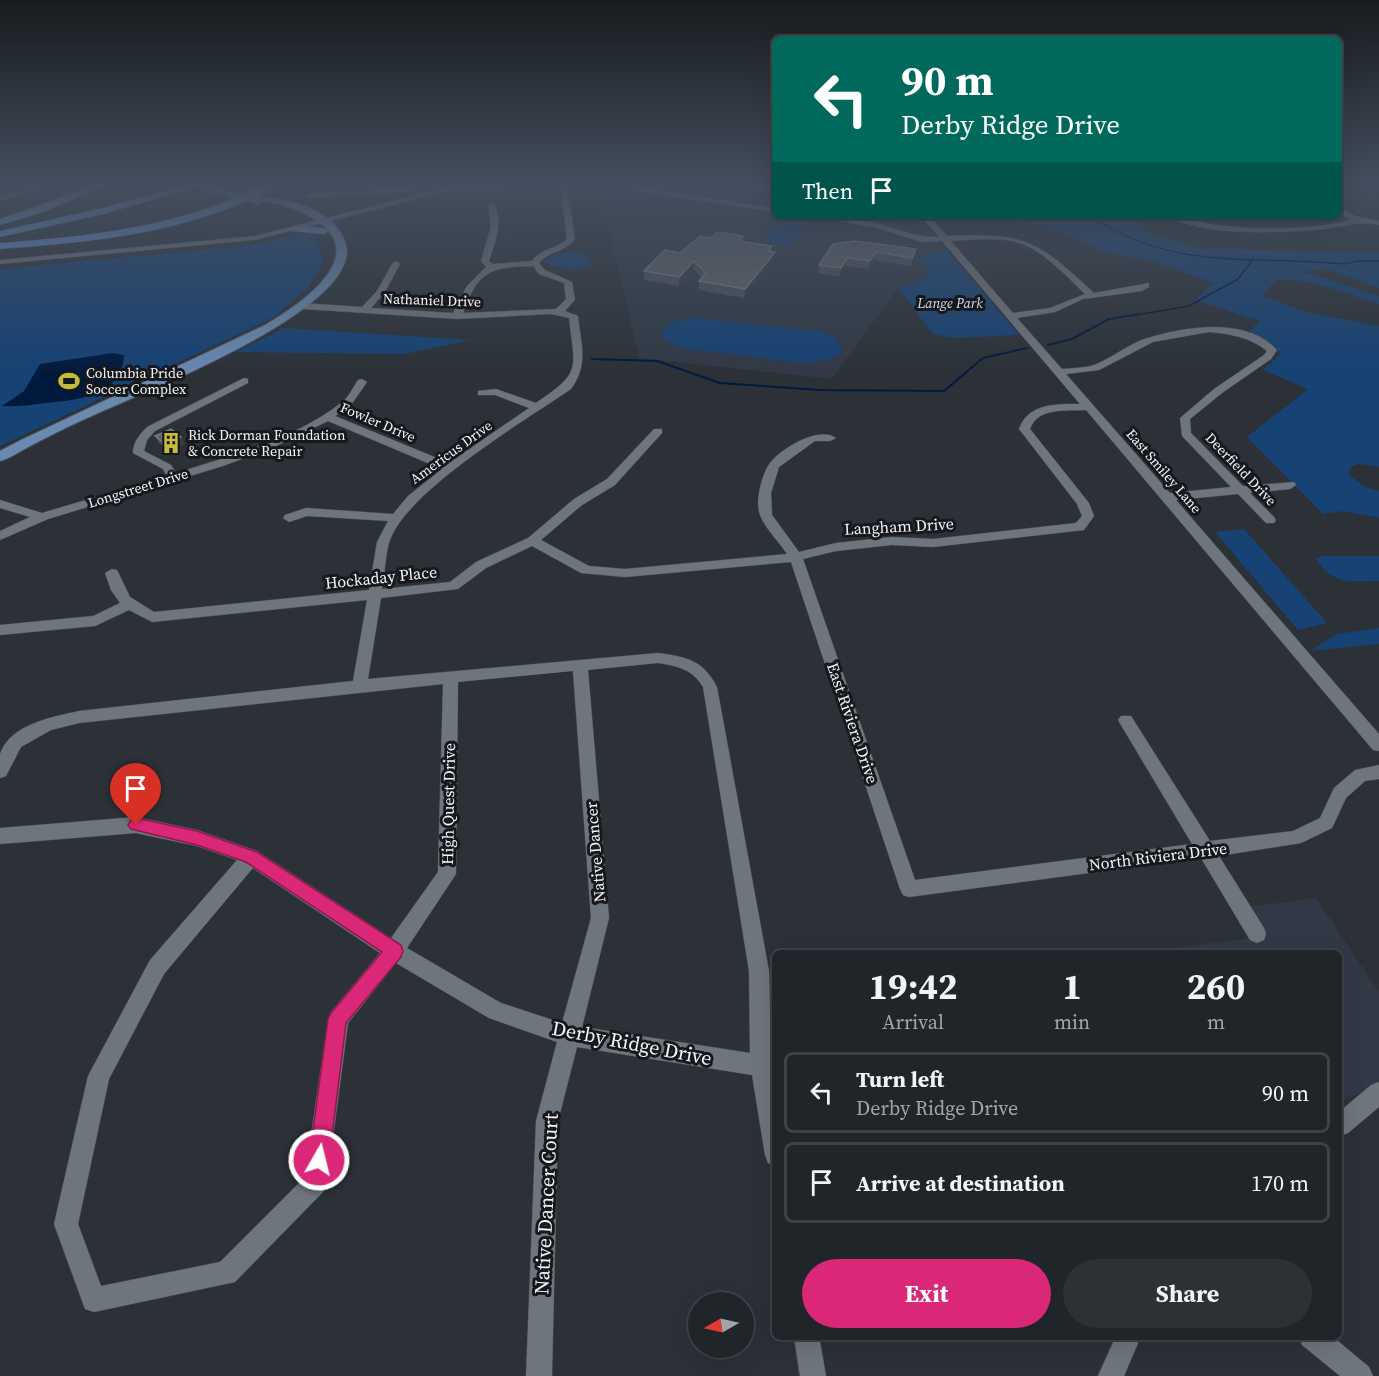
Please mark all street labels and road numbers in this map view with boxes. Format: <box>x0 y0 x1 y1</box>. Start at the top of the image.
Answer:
street label: Nathaniel Drive <box>383 288 481 312</box>
street label: Fowler Drive <box>337 397 419 447</box>
street label: Americus Drive <box>406 415 496 489</box>
street label: East Smiley Lane <box>1122 424 1206 518</box>
street label: Deerfield Drive <box>1201 428 1281 510</box>
street label: Longstreet Drive <box>85 463 191 513</box>
street label: Langham Drive <box>844 512 954 540</box>
street label: Hockaday Place <box>324 560 438 594</box>
street label: East Riviera Drive <box>822 660 884 786</box>
street label: High Quest Drive <box>436 743 460 865</box>
street label: Native Dancer <box>580 801 610 903</box>
street label: North Riviera Drive <box>1088 837 1228 875</box>
street label: Derby Ridge Drive <box>550 1014 714 1072</box>
street label: Native Dancer Court <box>527 1112 565 1295</box>

